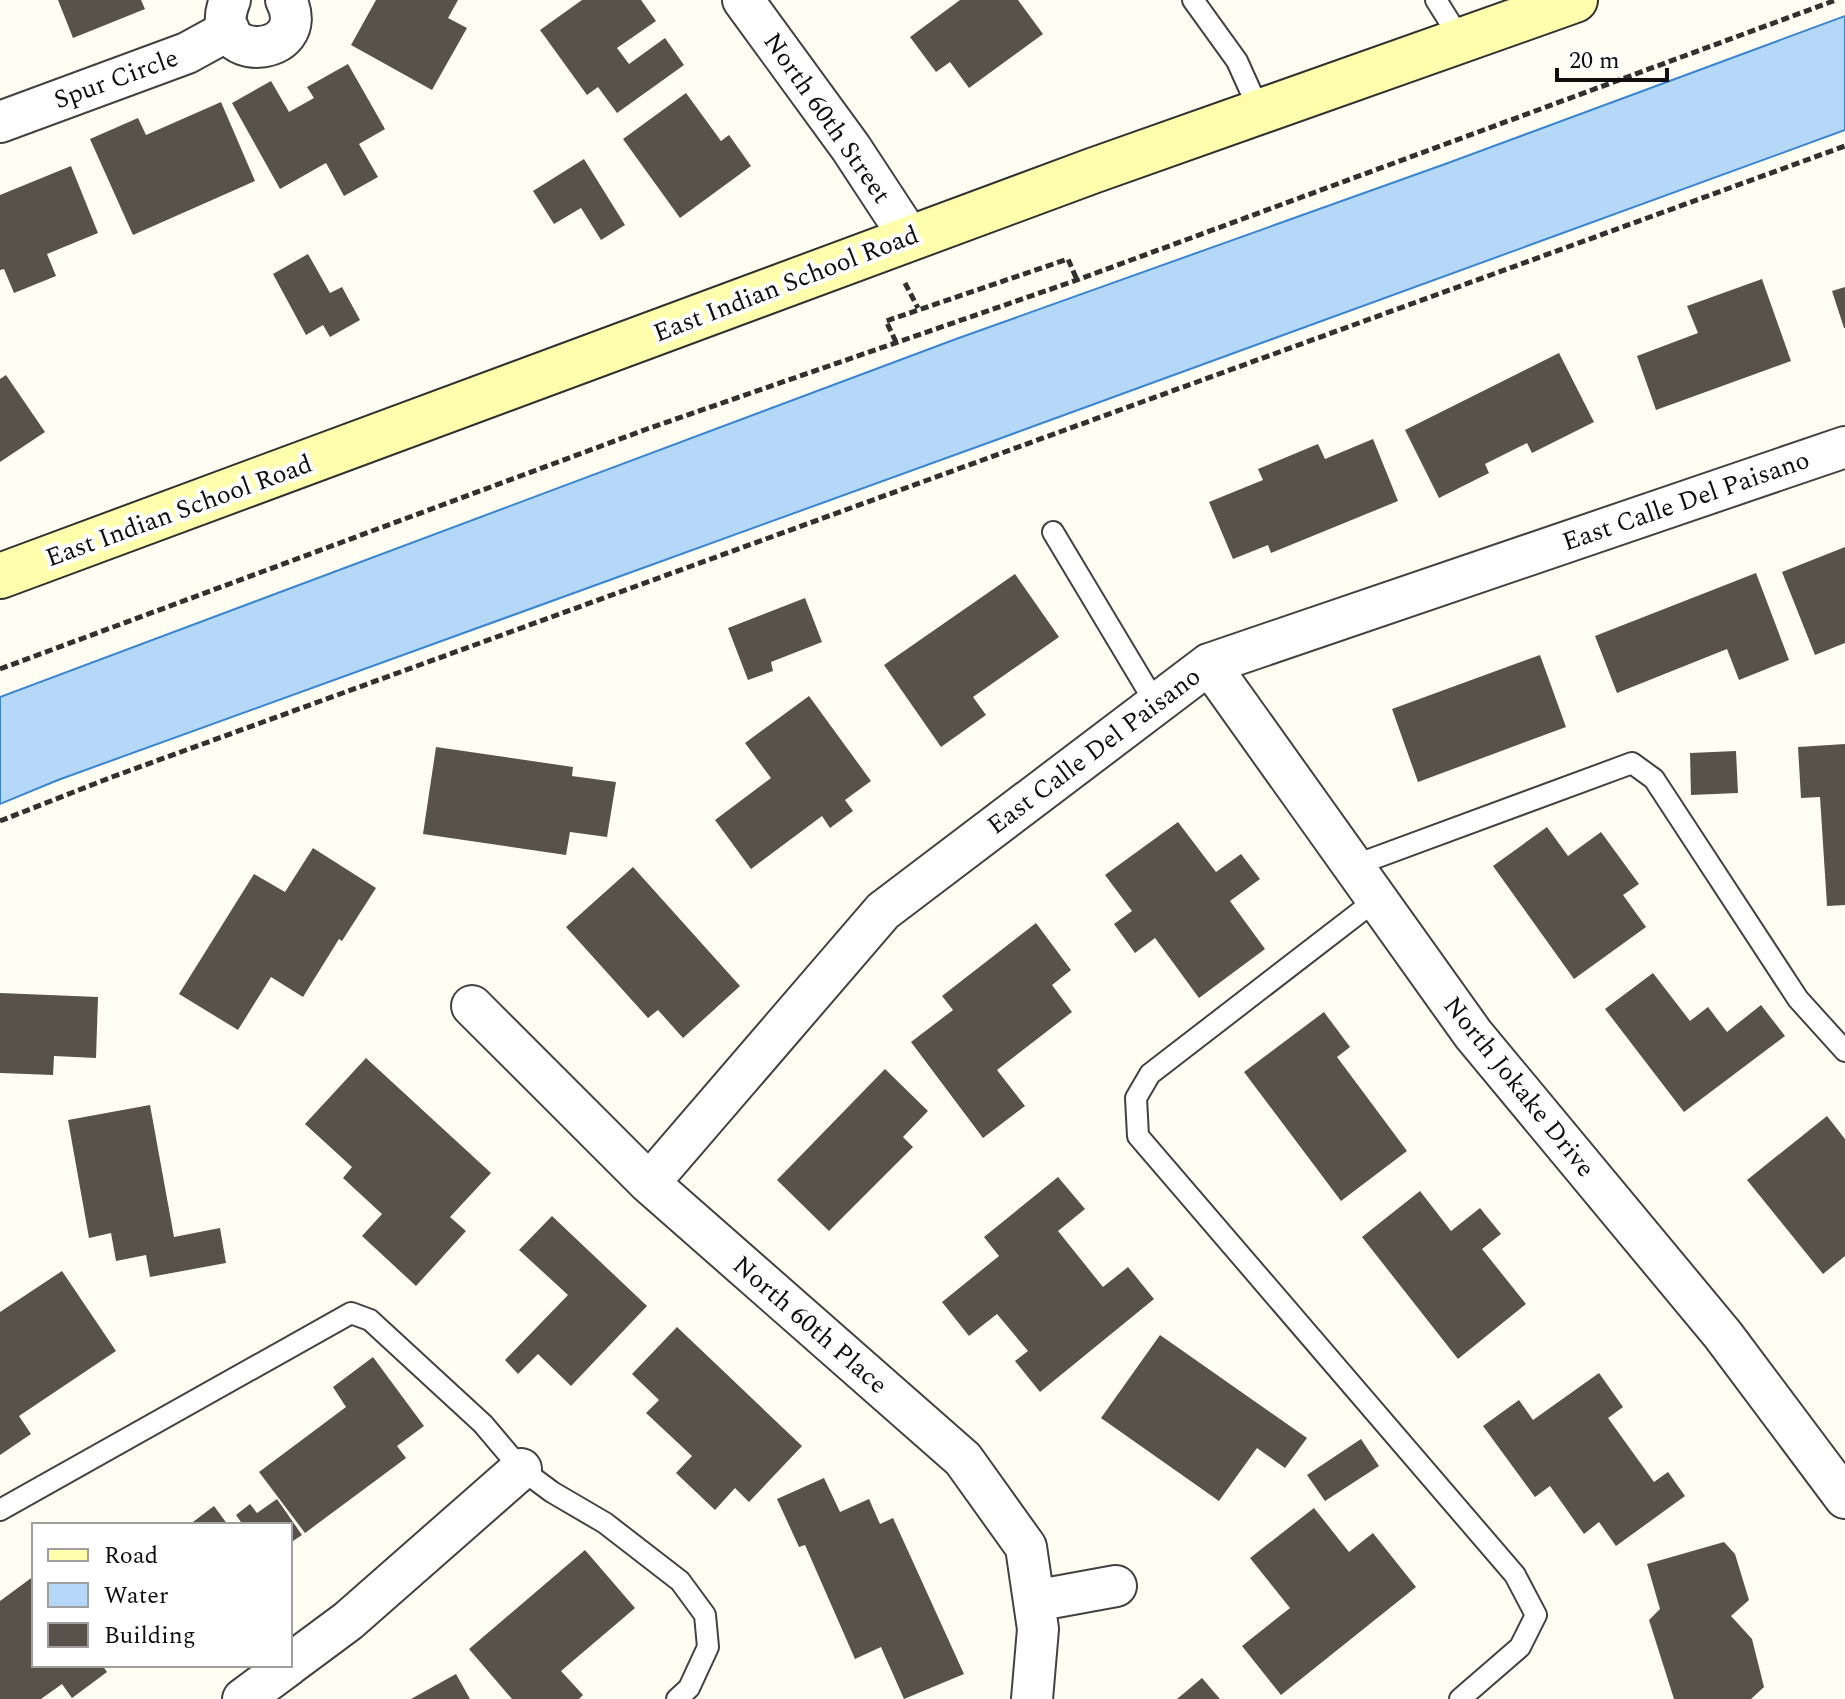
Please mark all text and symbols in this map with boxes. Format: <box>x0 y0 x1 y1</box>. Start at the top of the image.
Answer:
street label: North 60th Street <box>753 24 901 212</box>
scale bar <box>1557 32 1667 82</box>
street label: Spur Circle <box>48 38 184 120</box>
text: 20 m <box>1569 43 1620 79</box>
street label: East Indian School Road <box>647 215 925 353</box>
street label: East Calle Del Paisano <box>1557 440 1815 562</box>
street label: East Indian School Road <box>40 444 318 578</box>
street label: East Calle Del Paisano <box>979 657 1209 845</box>
street label: North Jokake Drive <box>1433 988 1605 1186</box>
street label: North 60th Place <box>723 1246 897 1404</box>
legend <box>32 1523 292 1667</box>
text: Road <box>104 1538 158 1574</box>
text: Water <box>104 1578 168 1614</box>
text: Building <box>104 1618 196 1654</box>

